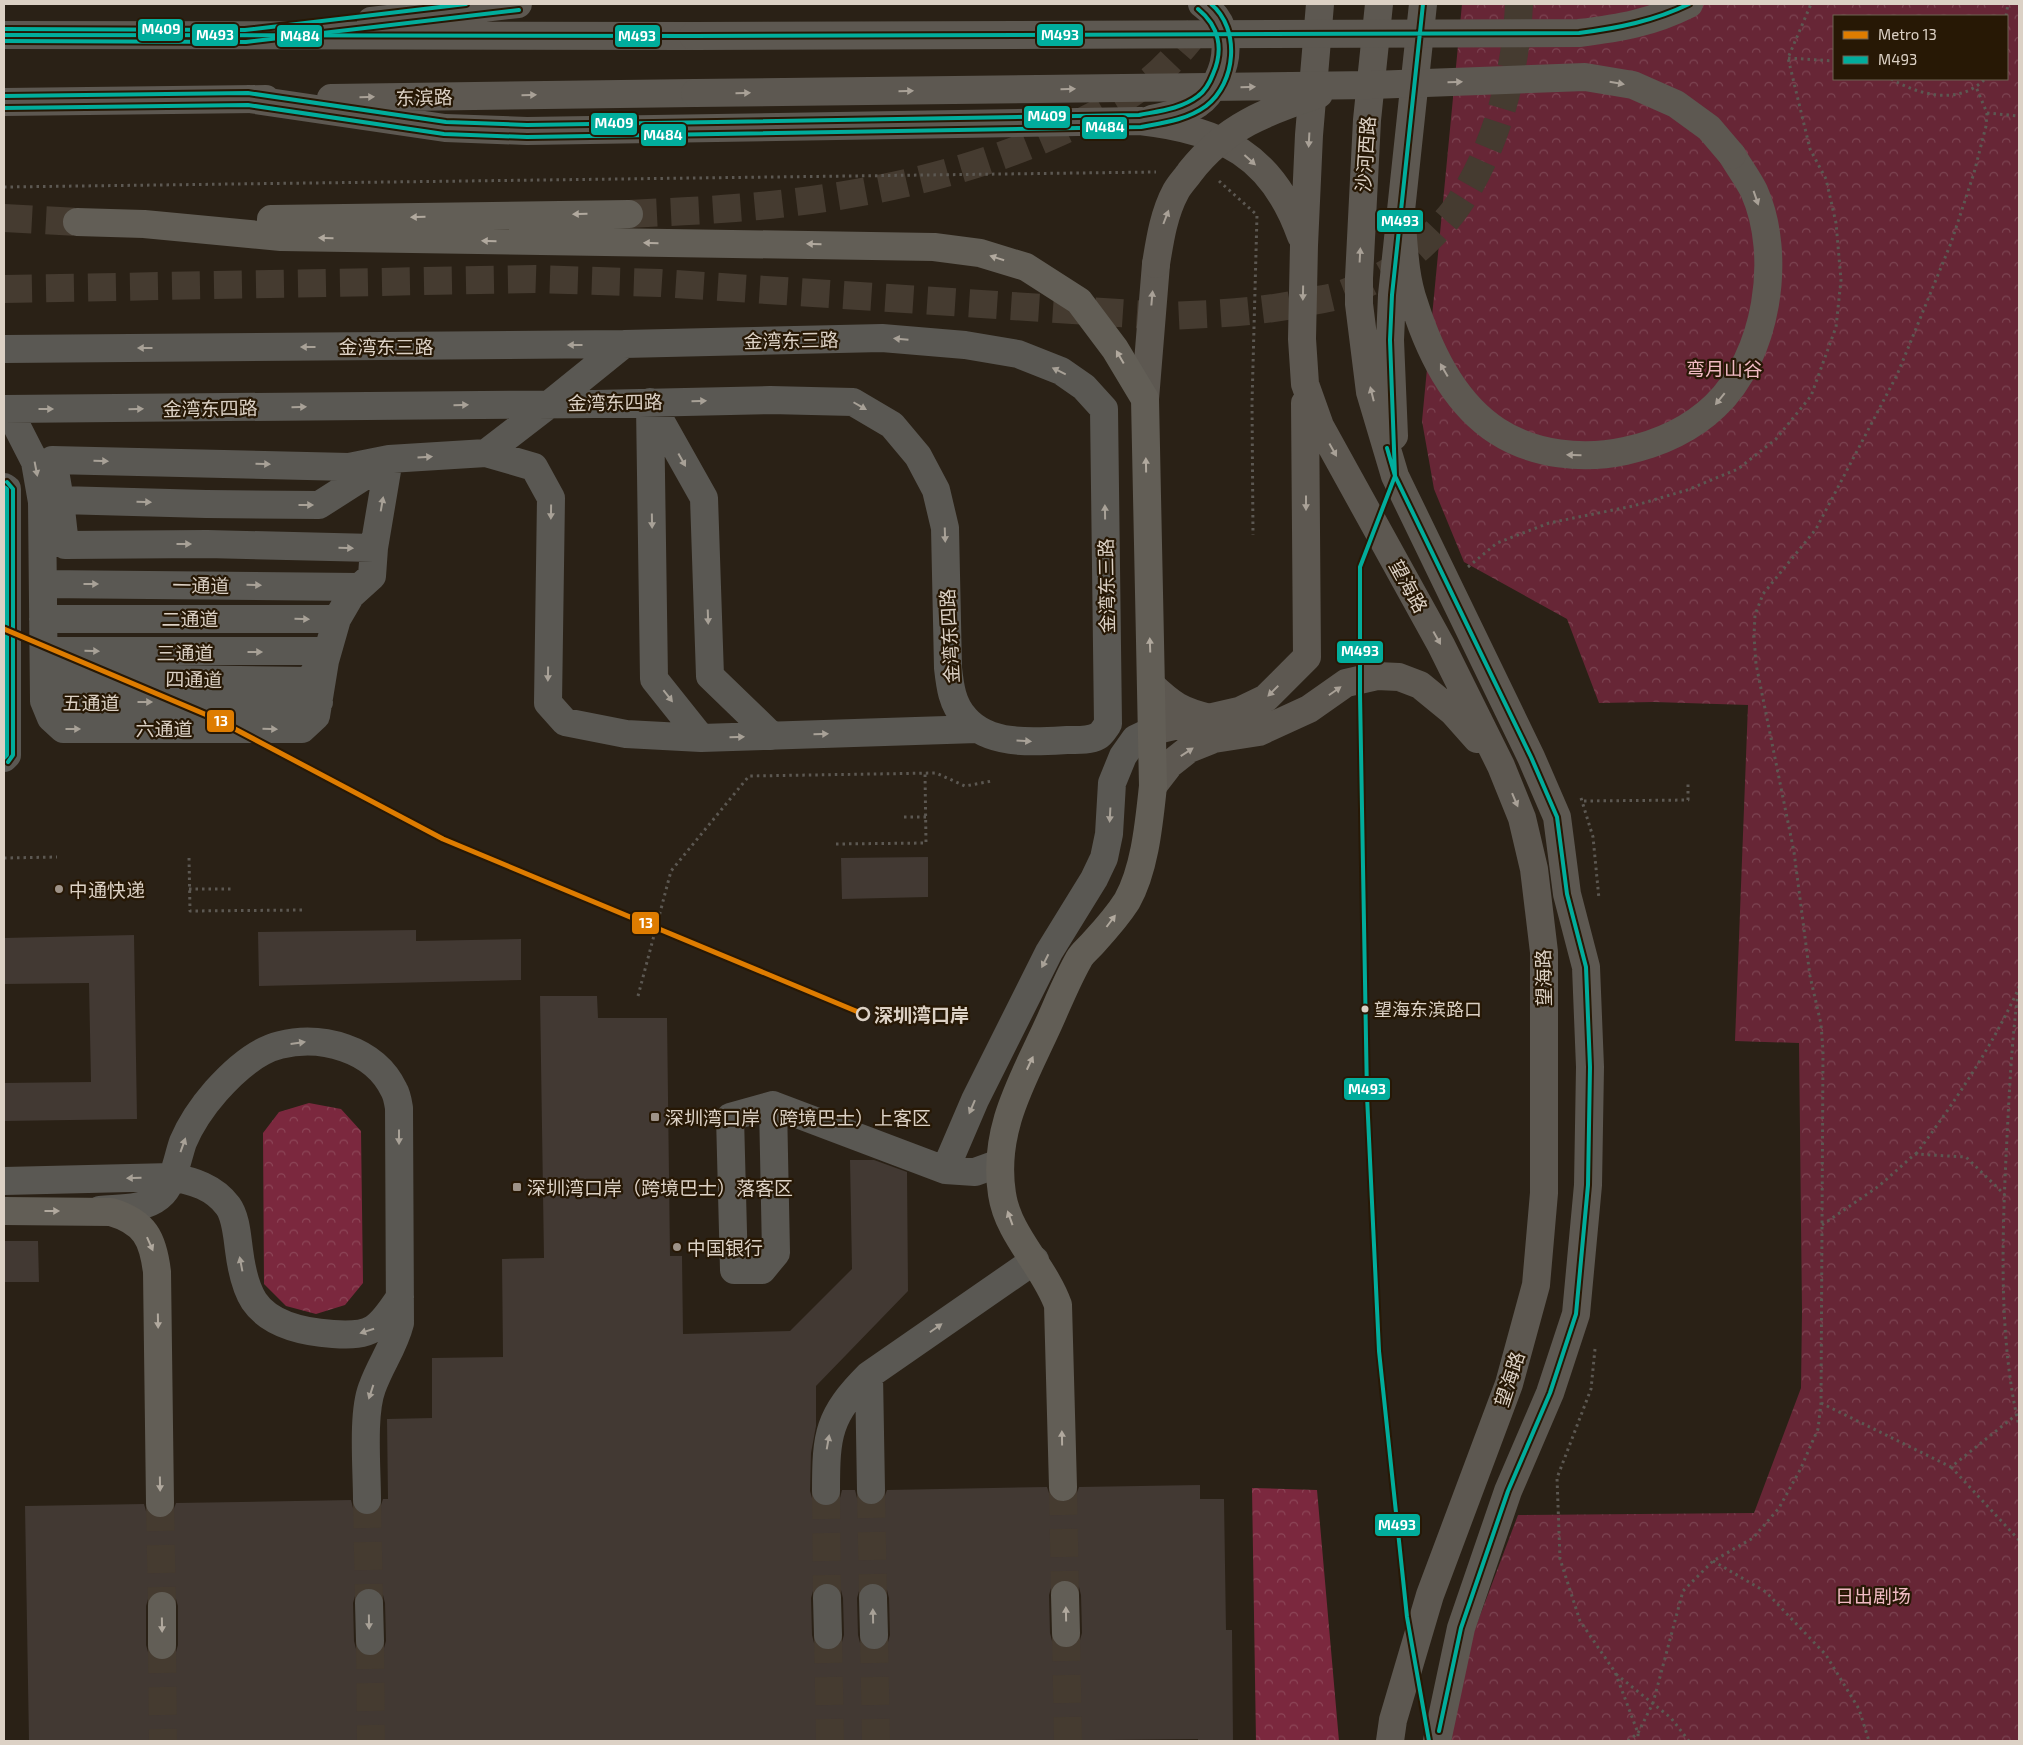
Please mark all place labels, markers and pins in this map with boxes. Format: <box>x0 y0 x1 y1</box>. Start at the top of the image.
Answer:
place label: 中通快递 <box>69 878 145 901</box>
marker: 中通快递 <box>53 883 65 895</box>
place label: 望海东滨路口 <box>1374 998 1482 1020</box>
place label: 深圳湾口岸 <box>874 1003 969 1026</box>
marker: 望海东滨路口 <box>1360 1004 1370 1014</box>
marker: 深圳湾口岸 <box>856 1007 870 1021</box>
place label: 深圳湾口岸（跨境巴士）上客区 <box>665 1106 931 1129</box>
marker: 深圳湾口岸（跨境巴士）上客区 <box>649 1111 661 1123</box>
place label: 深圳湾口岸（跨境巴士）落客区 <box>527 1176 793 1199</box>
marker: 深圳湾口岸（跨境巴士）落客区 <box>511 1181 523 1193</box>
place label: 中国银行 <box>687 1236 763 1259</box>
marker: 中国银行 <box>671 1241 683 1253</box>

